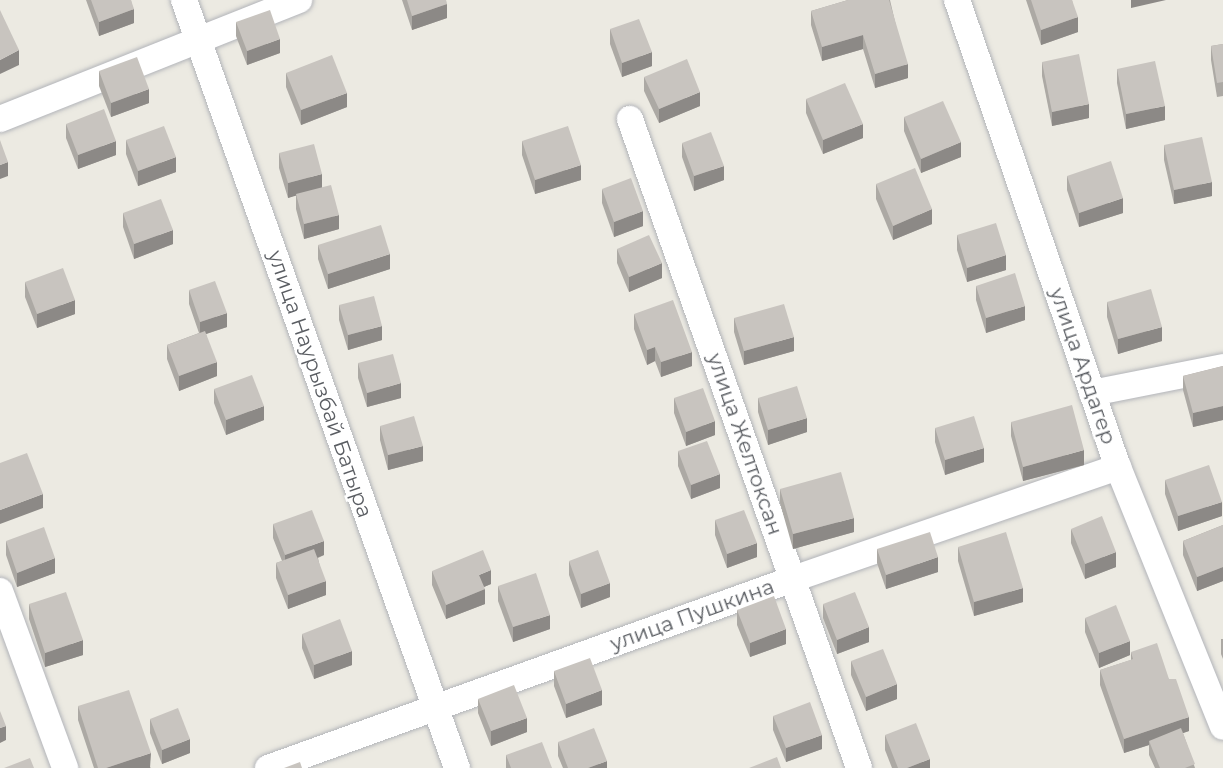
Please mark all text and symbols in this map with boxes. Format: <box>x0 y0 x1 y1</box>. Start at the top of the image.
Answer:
street label: улица Наурызбай Батыра <box>262 247 378 521</box>
street label: улица Ардагер <box>1044 284 1122 448</box>
street label: улица Желтоксан <box>702 350 788 538</box>
street label: улица Пушкина <box>607 574 777 656</box>

